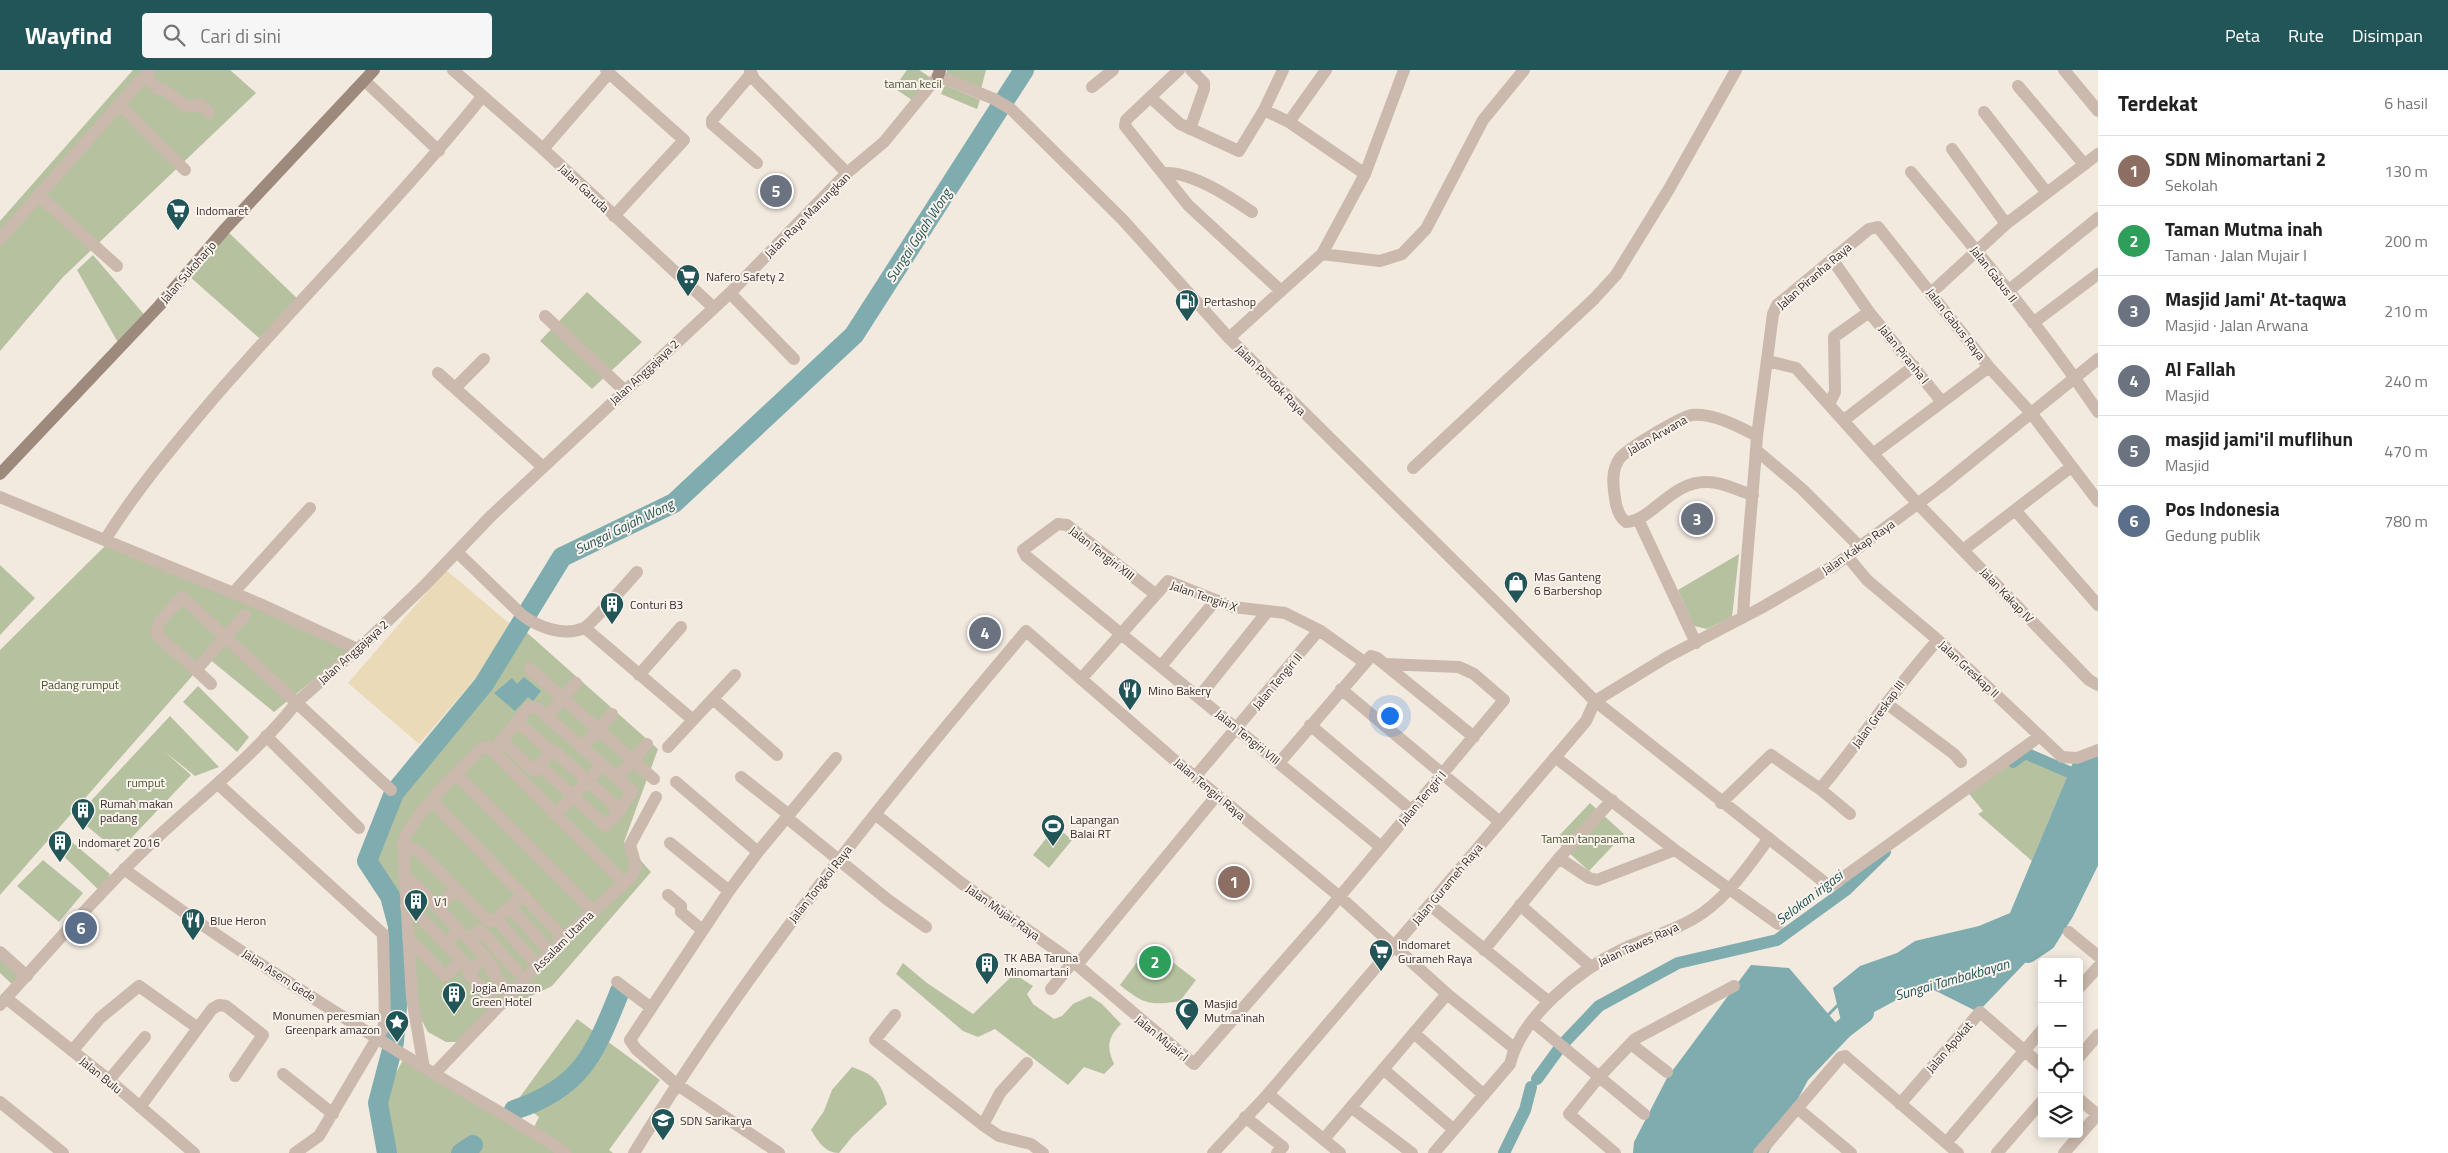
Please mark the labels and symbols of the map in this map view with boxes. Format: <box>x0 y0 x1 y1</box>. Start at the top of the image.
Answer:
park label: taman kecil <box>884 74 942 93</box>
street label: Jalan Garuda <box>554 159 614 217</box>
street label: Jalan Raya Manungkan <box>760 168 854 262</box>
pin: 5 <box>760 172 792 210</box>
water label: Sungai Gajah Wong <box>880 183 957 286</box>
supermarket icon: Indomaret <box>165 197 191 231</box>
place label: Indomaret <box>196 201 249 220</box>
street label: Jalan Sukoharjo <box>155 236 221 308</box>
street label: Jalan Piranha Raya <box>1772 238 1856 314</box>
street label: Jalan Gabus II <box>1966 242 2022 306</box>
supermarket icon: Nafero Safety 2 <box>675 263 701 297</box>
place label: Nafero Safety 2 <box>706 267 785 286</box>
street label: Jalan Gabus Raya <box>1922 284 1990 364</box>
fuel station icon: Pertashop <box>1174 288 1200 322</box>
place label: Pertashop <box>1204 292 1256 311</box>
street label: Jalan Piranha I <box>1874 320 1934 388</box>
street label: Jalan Anggajaya 2 <box>605 335 683 409</box>
street label: Jalan Pondok Raya <box>1231 340 1311 420</box>
street label: Jalan Arwana <box>1624 410 1690 460</box>
water label: Sungai Gajah Wong <box>571 492 678 559</box>
pin: 3 <box>1681 500 1713 538</box>
street label: Jalan Kakap Raya <box>1817 515 1899 579</box>
street label: Jalan Tengiri XIII <box>1065 521 1139 585</box>
street label: Jalan Kakap IV <box>1976 563 2038 627</box>
place label: Mas Ganteng 6 Barbershop <box>1534 567 1602 600</box>
shop icon: Mas Ganteng 6 Barbershop <box>1503 570 1529 604</box>
street label: Jalan Tengiri X <box>1168 576 1240 616</box>
building icon: Conturi B3 <box>599 591 625 625</box>
place label: Conturi B3 <box>630 595 683 614</box>
pin: 4 <box>969 614 1001 652</box>
street label: Jalan Anggajaya 2 <box>314 615 392 689</box>
street label: Jalan Greskap II <box>1934 636 2004 702</box>
street label: Jalan Tengiri II <box>1247 648 1307 714</box>
park label: Padang rumput <box>41 675 120 694</box>
street label: Jalan Greskap III <box>1847 676 1909 752</box>
restaurant icon: Mino Bakery <box>1117 677 1143 711</box>
place label: Mino Bakery <box>1148 681 1211 700</box>
your location <box>1377 703 1403 729</box>
street label: Jalan Tengiri VIII <box>1211 705 1285 769</box>
street label: Jalan Tengiri Raya <box>1170 753 1250 825</box>
street label: Jalan Tengiri I <box>1393 767 1451 829</box>
park label: rumput <box>127 773 166 792</box>
place label: Rumah makan padang <box>100 794 173 827</box>
building icon: Rumah makan padang <box>70 797 96 831</box>
place label: Lapangan Balai RT <box>1070 810 1119 843</box>
sports icon: Lapangan Balai RT <box>1040 813 1066 847</box>
building icon: Indomaret 2016 <box>47 829 73 863</box>
park label: Taman tanpanama <box>1541 829 1635 848</box>
place label: Indomaret 2016 <box>78 833 160 852</box>
street label: Jalan Gurameh Raya <box>1407 839 1487 929</box>
street label: Jalan Tongkol Raya <box>784 841 856 927</box>
pin: 1 <box>1218 863 1250 901</box>
water label: Selokan irigasi <box>1771 864 1849 929</box>
street label: Jalan Mujair Raya <box>962 879 1044 945</box>
building icon: V1 <box>403 888 429 922</box>
place label: V1 <box>434 892 448 911</box>
street label: Assalam Utama <box>528 906 598 976</box>
restaurant icon: Blue Heron <box>180 907 206 941</box>
pin: 6 <box>65 909 97 947</box>
place label: Blue Heron <box>210 911 266 930</box>
street label: Jalan Tawes Raya <box>1595 917 1681 971</box>
place label: Indomaret Gurameh Raya <box>1398 935 1472 968</box>
supermarket icon: Indomaret Gurameh Raya <box>1368 938 1394 972</box>
pin: 2 <box>1139 943 1171 981</box>
street label: Jalan Asem Gede <box>238 944 320 1006</box>
place label: TK ABA Taruna Minomartani <box>1004 948 1078 981</box>
building icon: TK ABA Taruna Minomartani <box>974 951 1000 985</box>
water label: Sungai Tambakbayan <box>1892 952 2013 1005</box>
place label: Jogja Amazon Green Hotel <box>472 978 541 1011</box>
building icon: Jogja Amazon Green Hotel <box>441 981 467 1015</box>
place label: Masjid Mutma'inah <box>1204 994 1265 1027</box>
mosque icon: Masjid Mutma'inah <box>1174 997 1200 1031</box>
place label: Monumen peresmian Greenpark amazon <box>272 1006 380 1039</box>
place icon: Monumen peresmian Greenpark amazon <box>384 1009 410 1043</box>
street label: Jalan Mujair I <box>1131 1010 1193 1066</box>
street label: Jalan Apokat <box>1921 1016 1977 1077</box>
street label: Jalan Bulu <box>75 1052 127 1098</box>
school or university icon: SDN Sarikarya <box>650 1107 676 1141</box>
place label: SDN Sarikarya <box>680 1111 752 1130</box>

